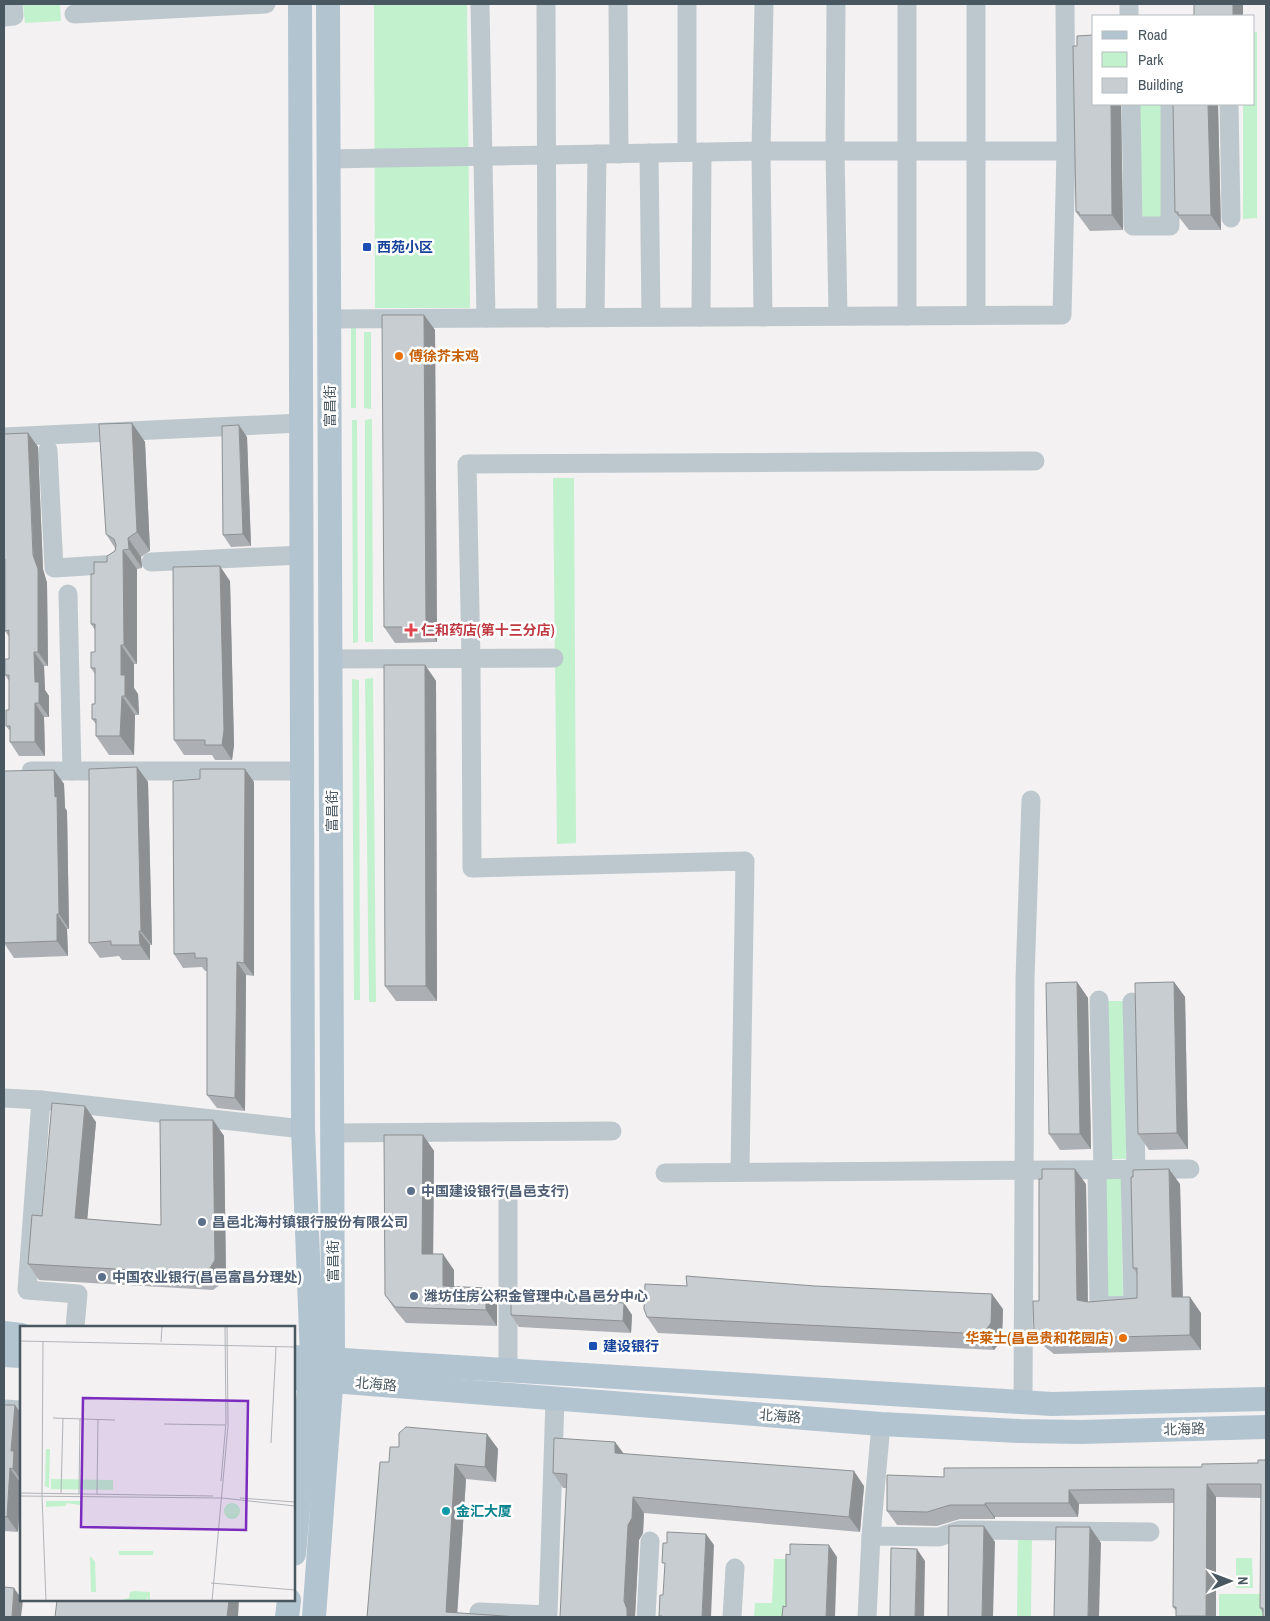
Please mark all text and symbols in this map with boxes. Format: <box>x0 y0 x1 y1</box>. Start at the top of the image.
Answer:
legend <box>1092 15 1255 105</box>
text: Road <box>1138 24 1167 45</box>
text: Park <box>1138 49 1164 70</box>
text: Building <box>1138 74 1183 95</box>
place label: 西苑小区 <box>377 238 433 256</box>
marker: 西苑小区 <box>361 241 373 253</box>
place label: 傅徐芥末鸡 <box>409 347 479 365</box>
marker: 傅徐芥末鸡 <box>393 350 405 362</box>
street label: 富昌街 <box>321 385 339 427</box>
place label: 仁和药店(第十三分店) <box>421 621 555 639</box>
marker: 仁和药店(第十三分店) <box>405 624 417 636</box>
street label: 富昌街 <box>323 790 341 832</box>
place label: 中国建设银行(昌邑支行) <box>421 1182 569 1200</box>
marker: 中国建设银行(昌邑支行) <box>405 1185 417 1197</box>
place label: 昌邑北海村镇银行股份有限公司 <box>212 1213 408 1231</box>
marker: 昌邑北海村镇银行股份有限公司 <box>196 1216 208 1228</box>
street label: 富昌街 <box>324 1240 342 1282</box>
place label: 中国农业银行(昌邑富昌分理处) <box>112 1268 302 1286</box>
marker: 中国农业银行(昌邑富昌分理处) <box>96 1271 108 1283</box>
place label: 潍坊住房公积金管理中心昌邑分中心 <box>424 1287 648 1305</box>
marker: 潍坊住房公积金管理中心昌邑分中心 <box>408 1290 420 1302</box>
inset map <box>20 1326 295 1601</box>
place label: 华莱士(昌邑贵和花园店) <box>965 1329 1113 1347</box>
marker: 华莱士(昌邑贵和花园店) <box>1117 1332 1129 1344</box>
place label: 建设银行 <box>603 1337 659 1355</box>
marker: 建设银行 <box>587 1340 599 1352</box>
street label: 北海路 <box>354 1373 398 1395</box>
street label: 北海路 <box>758 1406 802 1426</box>
street label: 北海路 <box>1163 1419 1205 1439</box>
place label: 金汇大厦 <box>456 1502 512 1520</box>
marker: 金汇大厦 <box>440 1505 452 1517</box>
north arrow <box>1205 1556 1255 1606</box>
text: N <box>1234 1576 1252 1585</box>

